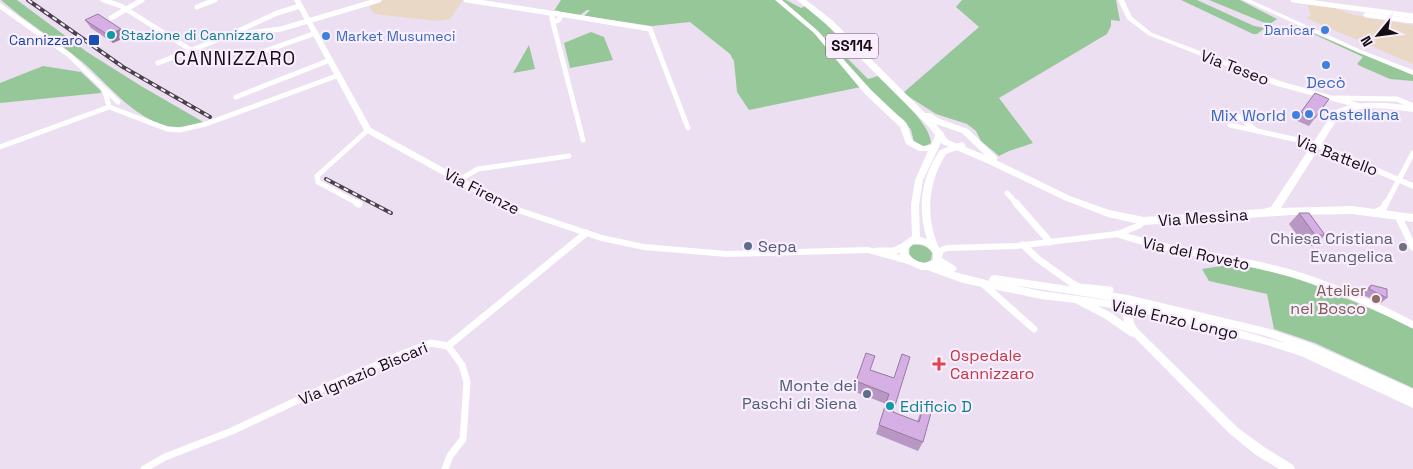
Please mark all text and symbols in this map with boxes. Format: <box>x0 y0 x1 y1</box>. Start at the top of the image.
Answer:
north arrow <box>1353 10 1403 60</box>
place label: Danicar <box>1264 21 1315 39</box>
marker: Danicar <box>1319 24 1331 36</box>
place label: Stazione di Cannizzaro <box>121 26 274 44</box>
place label: Market Musumeci <box>336 27 455 45</box>
marker: Stazione di Cannizzaro <box>105 29 117 41</box>
marker: Market Musumeci <box>320 30 332 42</box>
place label: Cannizzaro <box>9 31 83 49</box>
marker: Cannizzaro <box>87 33 101 47</box>
text: N <box>1356 33 1377 50</box>
road number: SS114 <box>826 34 878 58</box>
street label: Via Teseo <box>1198 45 1272 90</box>
district label: CANNIZZARO <box>174 46 296 71</box>
marker: Decò <box>1320 59 1332 71</box>
place label: Decò <box>1306 72 1346 93</box>
place label: Castellana <box>1319 104 1399 125</box>
place label: Mix World <box>1211 105 1286 126</box>
marker: Castellana <box>1303 108 1315 120</box>
marker: Mix World <box>1290 109 1302 121</box>
street label: Via Battello <box>1293 130 1381 181</box>
street label: Via Firenze <box>440 163 523 219</box>
street label: Via Messina <box>1157 204 1249 231</box>
place label: Chiesa Cristiana Evangelica <box>1270 228 1393 267</box>
street label: Via del Roveto <box>1140 232 1251 275</box>
place label: Sepa <box>758 236 797 257</box>
marker: Sepa <box>742 240 754 252</box>
marker: Chiesa Cristiana Evangelica <box>1397 241 1409 253</box>
place label: Atelier nel Bosco <box>1290 280 1366 319</box>
marker: Atelier nel Bosco <box>1370 293 1382 305</box>
street label: Viale Enzo Longo <box>1109 295 1241 344</box>
street label: Via Ignazio Biscari <box>295 337 431 410</box>
place label: Ospedale Cannizzaro <box>950 345 1034 384</box>
marker: Ospedale Cannizzaro <box>932 357 946 371</box>
place label: Monte dei Paschi di Siena <box>742 375 857 414</box>
marker: Monte dei Paschi di Siena <box>861 388 873 400</box>
place label: Edificio D <box>900 396 972 417</box>
marker: Edificio D <box>884 400 896 412</box>

